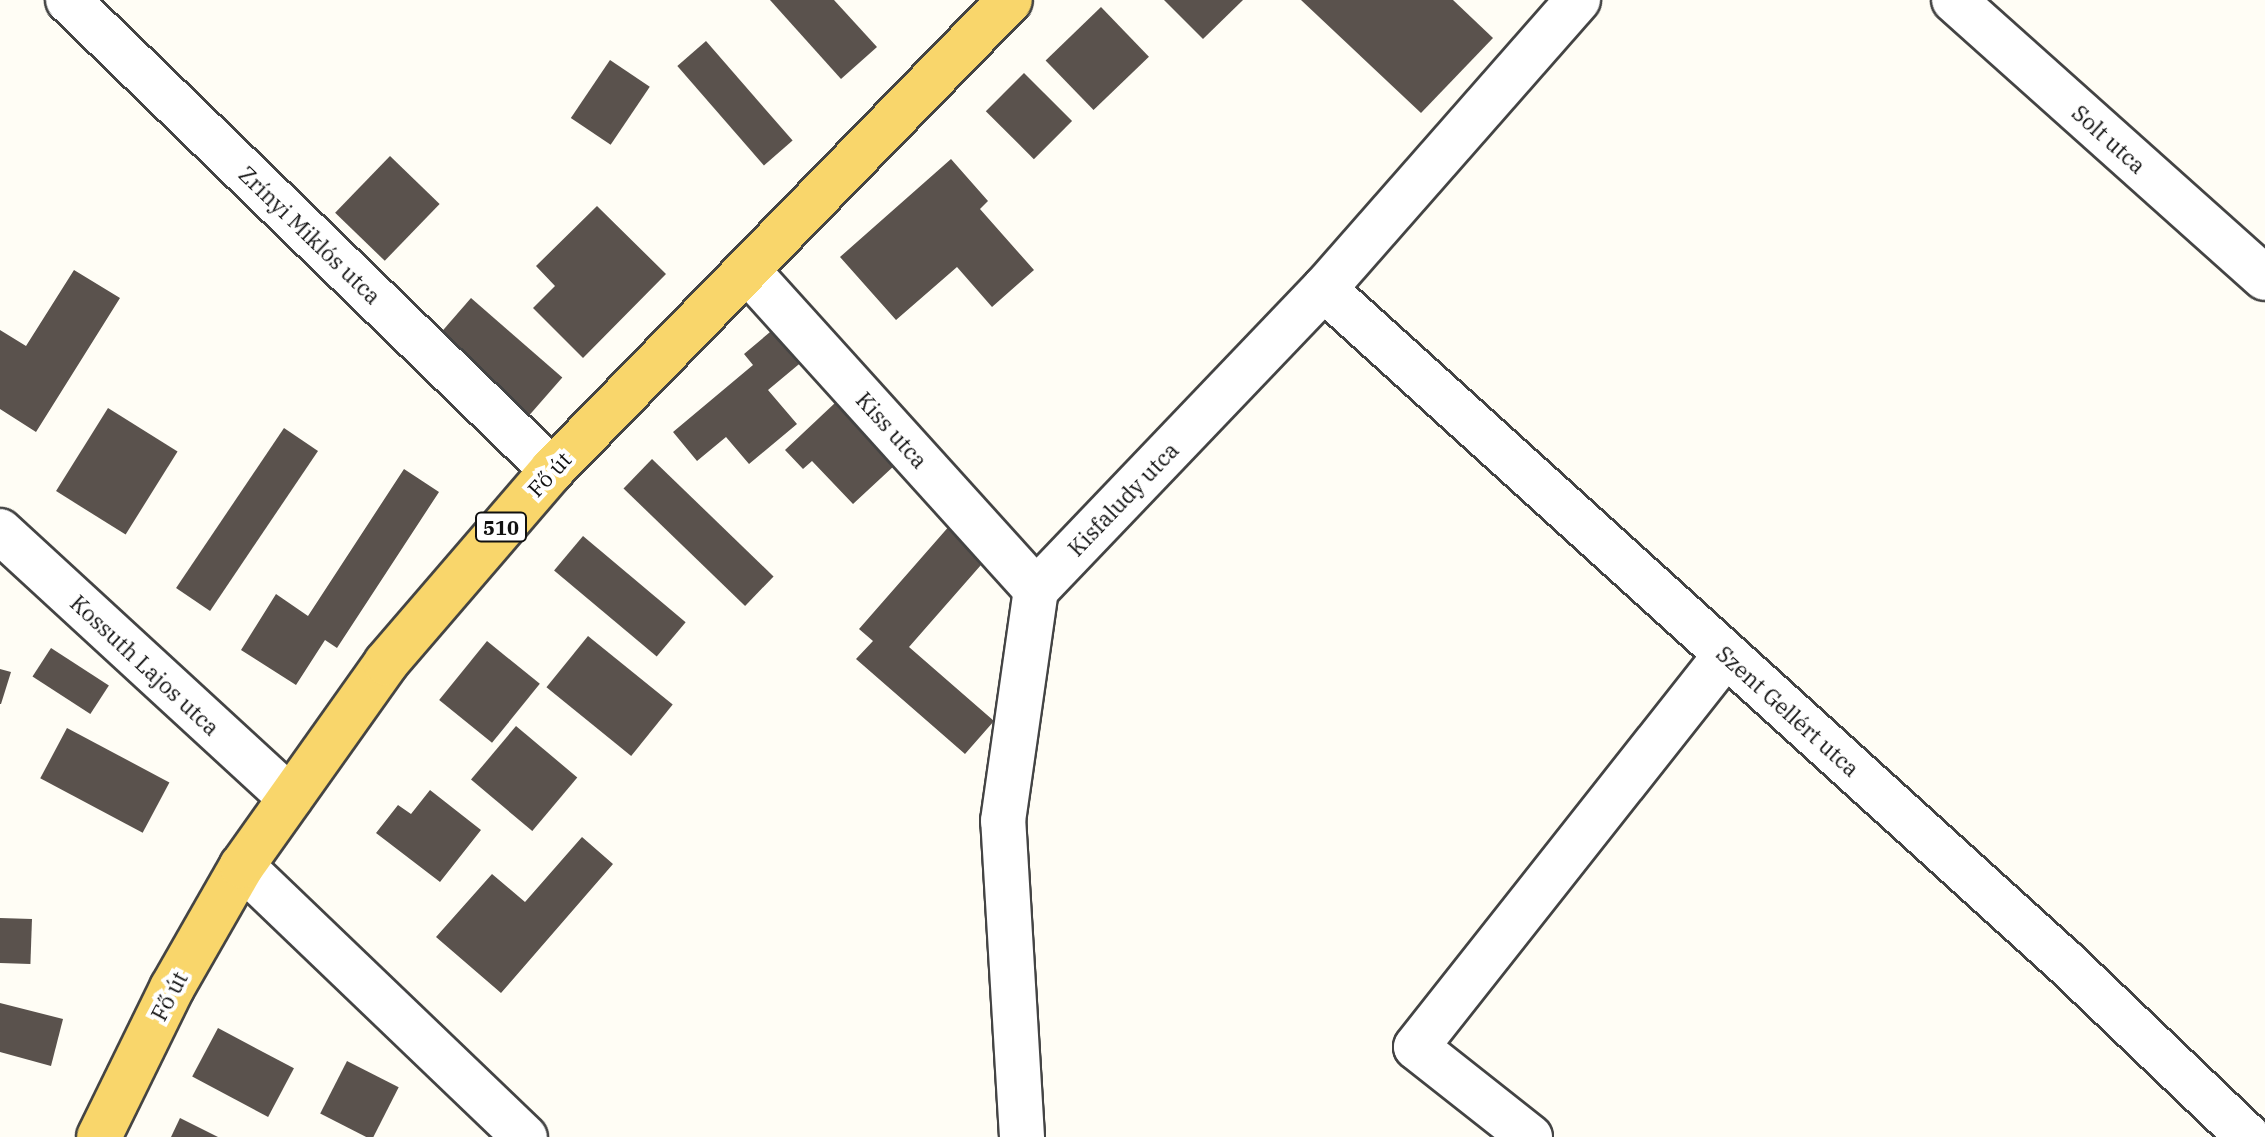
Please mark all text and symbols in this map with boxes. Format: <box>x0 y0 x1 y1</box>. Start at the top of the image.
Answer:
street label: Solt utca <box>2067 99 2151 179</box>
street label: Zrínyi Miklós utca <box>234 161 386 309</box>
street label: Kiss utca <box>851 386 933 474</box>
street label: Kisfaludy utca <box>1062 437 1184 561</box>
street label: Fő út <box>522 446 576 502</box>
road number: 510 <box>475 511 527 543</box>
street label: Kossuth Lajos utca <box>65 589 225 741</box>
street label: Szent Gellért utca <box>1711 640 1865 782</box>
street label: Fő út <box>145 967 193 1025</box>

